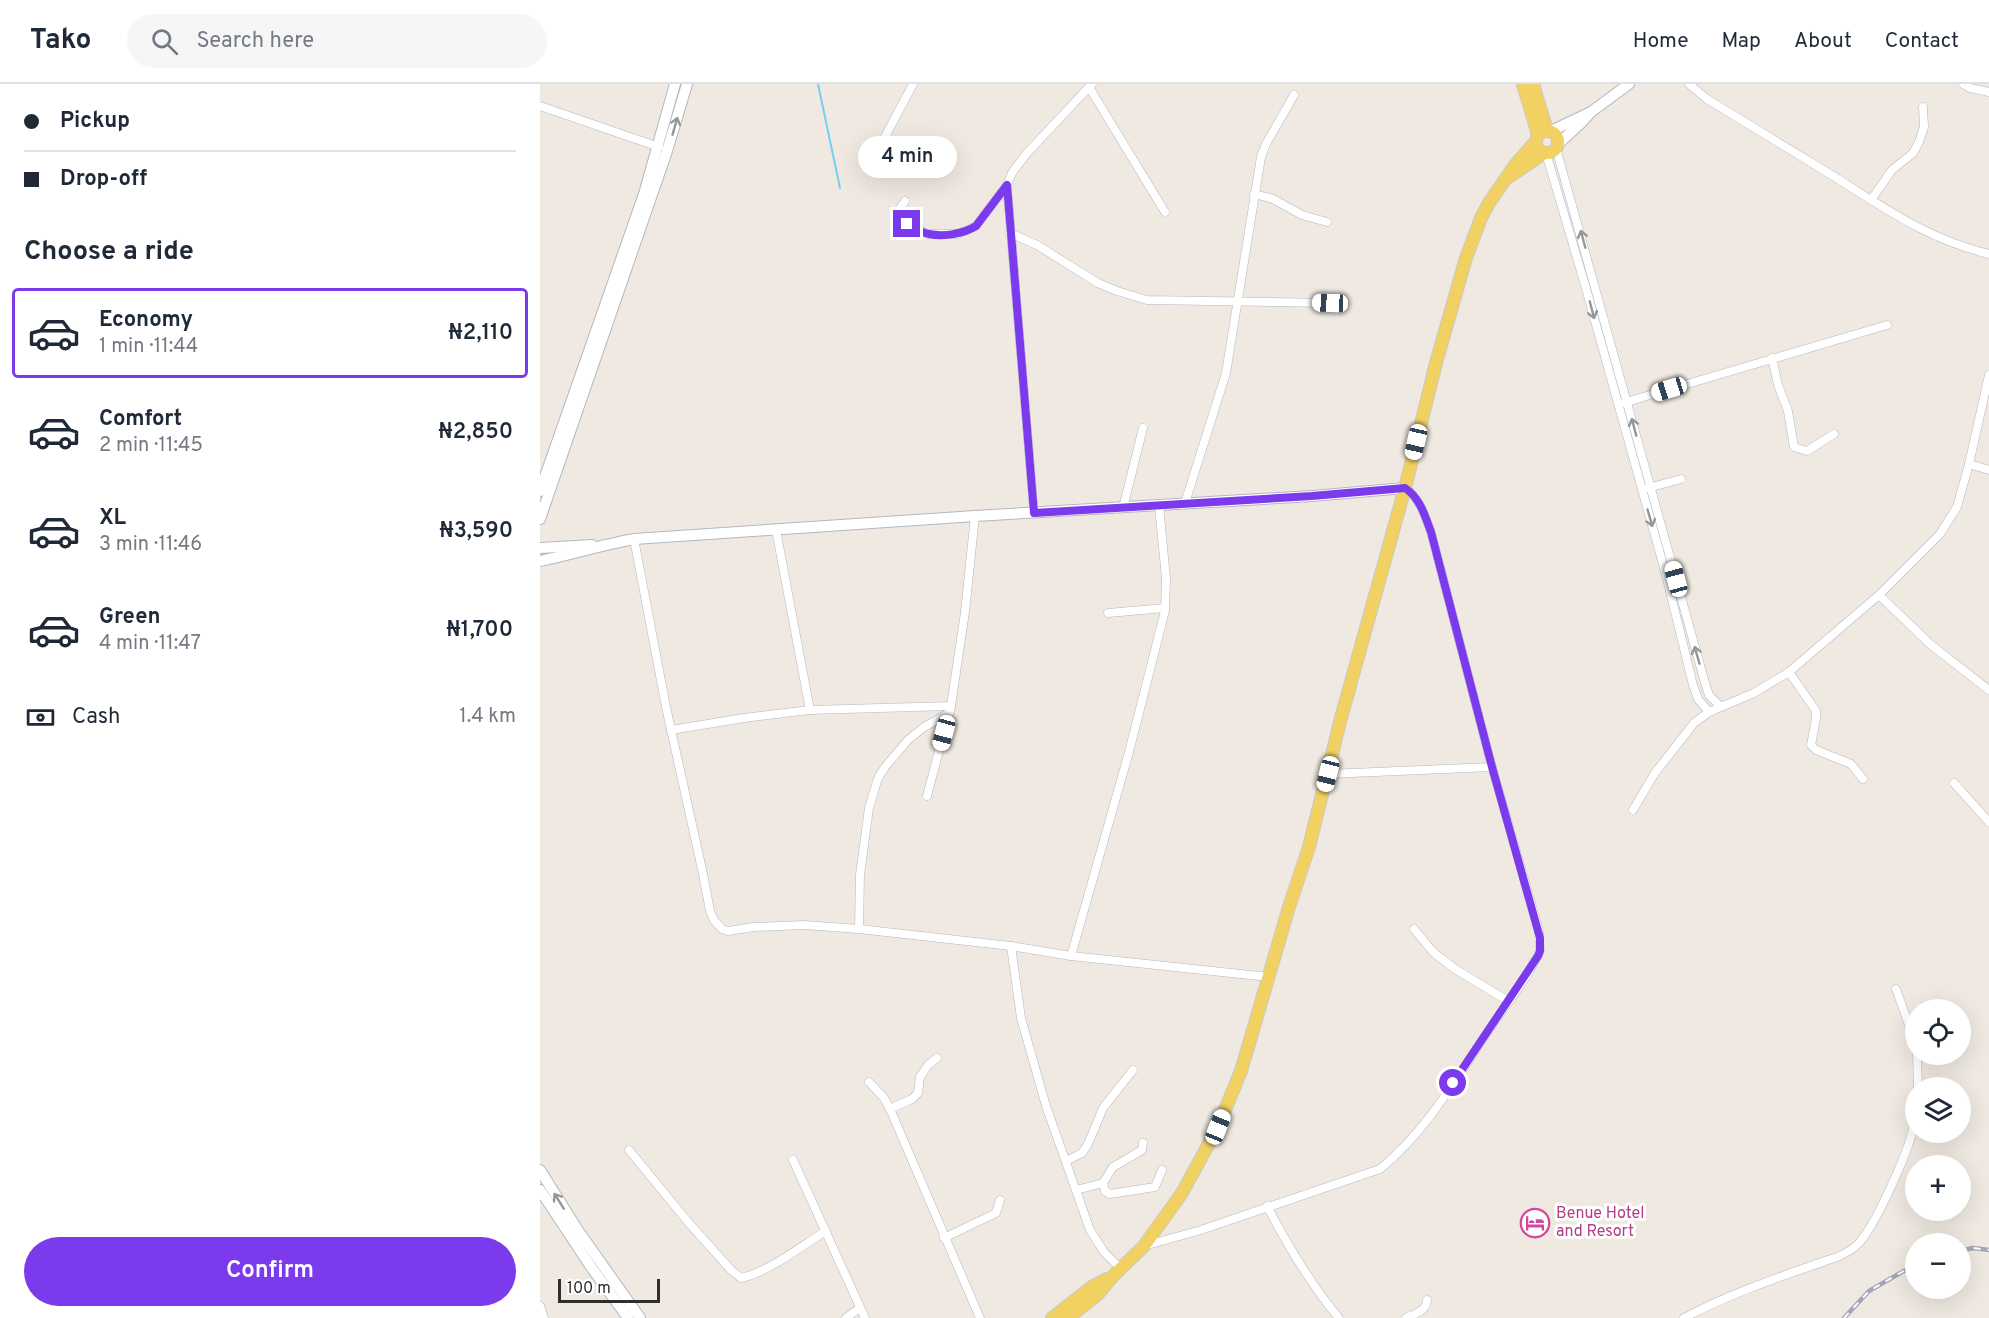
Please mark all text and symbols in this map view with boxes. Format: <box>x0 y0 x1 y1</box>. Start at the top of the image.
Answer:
search box <box>127 14 547 68</box>
text: Tako <box>30 23 91 59</box>
icon: search <box>148 25 181 58</box>
text: Search here <box>196 28 314 55</box>
text: Home <box>1633 28 1689 55</box>
text: Map <box>1722 28 1761 55</box>
text: About <box>1794 28 1852 55</box>
text: Contact <box>1885 28 1959 55</box>
text: Pickup <box>60 108 130 135</box>
one-way arrow <box>670 117 681 136</box>
callout: 4 min <box>858 137 956 179</box>
text: 4 min <box>881 144 934 170</box>
text: Drop-off <box>60 166 147 193</box>
route end <box>893 210 920 237</box>
one-way arrow <box>1576 230 1588 249</box>
text: Choose a ride <box>24 235 194 269</box>
car <box>1312 293 1348 313</box>
one-way arrow <box>1587 300 1599 319</box>
icon: car <box>27 306 81 360</box>
text: Economy <box>99 307 193 334</box>
text: ₦2,110 <box>448 320 513 347</box>
text: 1 min · 11:44 <box>99 334 198 360</box>
car <box>1649 375 1689 403</box>
icon: car <box>27 405 81 459</box>
text: Comfort <box>99 406 182 433</box>
one-way arrow <box>1628 418 1640 437</box>
text: ₦2,850 <box>438 419 513 446</box>
car <box>1403 422 1429 462</box>
text: 2 min · 11:45 <box>99 433 203 459</box>
icon: car <box>27 504 81 558</box>
text: XL <box>99 505 126 532</box>
one-way arrow <box>1645 508 1656 527</box>
text: ₦3,590 <box>439 518 513 545</box>
text: 3 min · 11:46 <box>99 532 202 558</box>
car <box>1663 559 1689 599</box>
icon: car <box>27 603 81 657</box>
text: Green <box>99 604 161 631</box>
text: ₦1,700 <box>446 617 513 644</box>
text: 4 min · 11:47 <box>99 631 201 657</box>
one-way arrow <box>1691 646 1702 665</box>
icon: cash <box>24 701 57 734</box>
text: Cash <box>72 704 121 731</box>
text: 1.4 km <box>459 704 516 730</box>
car <box>931 713 957 753</box>
car <box>1315 754 1341 794</box>
map controls <box>1905 999 1971 1299</box>
button: locate <box>1905 999 1971 1065</box>
route start <box>1439 1069 1466 1096</box>
button: layers <box>1905 1077 1971 1143</box>
car <box>1203 1107 1233 1147</box>
button: + <box>1905 1155 1971 1221</box>
one-way arrow <box>553 1193 565 1209</box>
place label: Benue Hotel and Resort <box>1556 1204 1644 1242</box>
hotel icon: Benue Hotel and Resort <box>1519 1207 1551 1239</box>
button: − <box>1905 1233 1971 1299</box>
button: Confirm <box>24 1237 516 1306</box>
scale bar <box>558 1276 660 1304</box>
text: 100 m <box>567 1279 611 1299</box>

